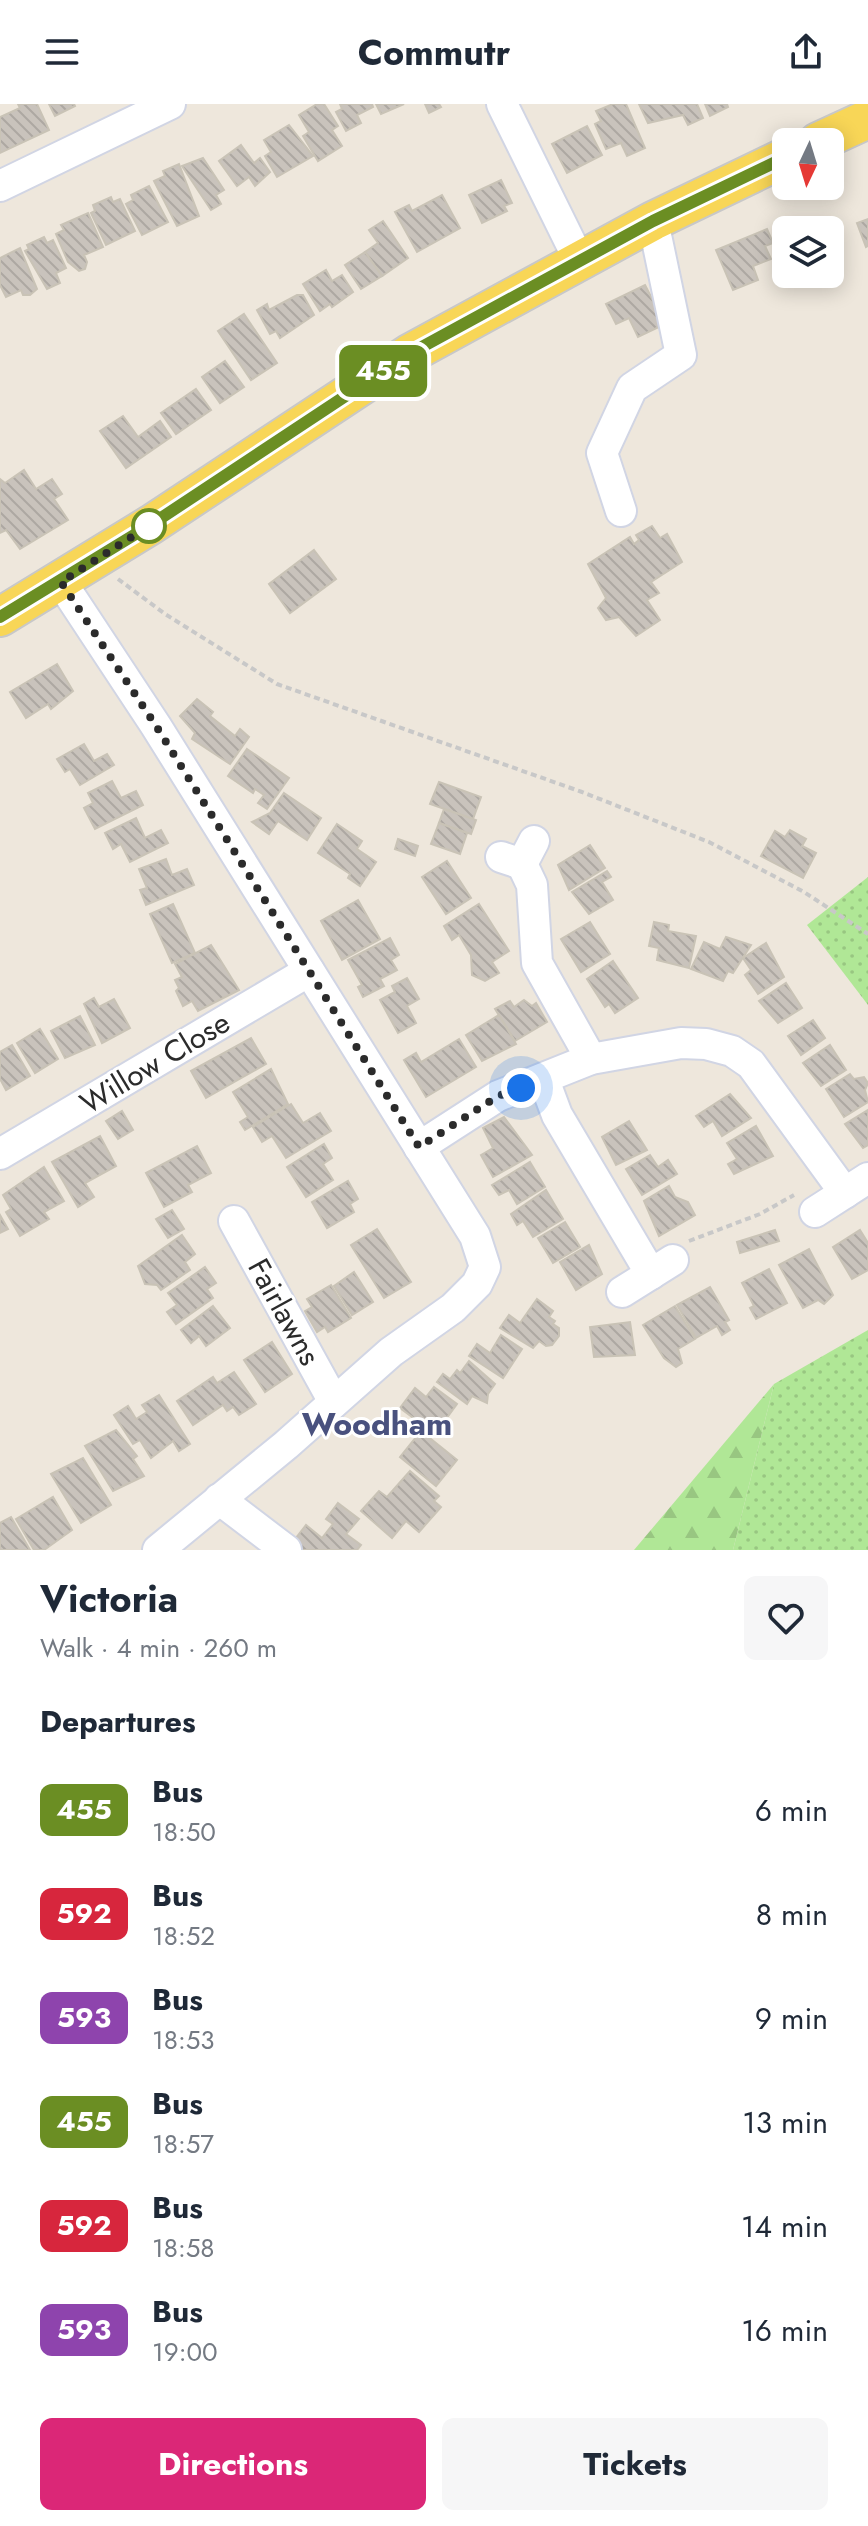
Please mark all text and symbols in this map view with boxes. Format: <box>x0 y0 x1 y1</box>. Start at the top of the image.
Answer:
text: Commutr <box>358 26 510 78</box>
icon: menu <box>40 30 84 74</box>
icon: share <box>784 30 828 74</box>
north arrow <box>772 128 844 200</box>
map controls <box>772 128 844 288</box>
button: layers <box>772 216 844 288</box>
line badge: 455 <box>337 345 429 397</box>
text: 455 <box>355 350 411 391</box>
unlabelled marker <box>132 509 166 543</box>
street label: Willow Close <box>72 1001 238 1124</box>
your location <box>501 1068 541 1108</box>
street label: Fairlawns <box>238 1251 331 1373</box>
district label: Woodham <box>302 1401 452 1447</box>
text: Victoria <box>40 1571 178 1626</box>
button: heart <box>744 1576 828 1660</box>
text: Walk · 4 min · 260 m <box>40 1629 277 1667</box>
text: Departures <box>40 1700 196 1743</box>
text: Bus <box>152 1770 203 1813</box>
text: 455 <box>56 1789 112 1830</box>
text: 6 min <box>755 1789 828 1832</box>
text: 18:50 <box>152 1813 216 1851</box>
text: Bus <box>152 1874 203 1917</box>
text: 592 <box>56 1893 112 1934</box>
text: 8 min <box>756 1893 828 1936</box>
text: 18:52 <box>152 1917 215 1955</box>
text: Bus <box>152 1978 203 2021</box>
text: 593 <box>57 1997 111 2038</box>
text: 9 min <box>755 1997 828 2040</box>
text: 18:53 <box>152 2021 215 2059</box>
text: Bus <box>152 2082 203 2125</box>
text: 455 <box>56 2101 112 2142</box>
text: 13 min <box>742 2101 828 2144</box>
text: 18:57 <box>152 2125 214 2163</box>
text: Bus <box>152 2186 203 2229</box>
text: 592 <box>56 2205 112 2246</box>
text: 14 min <box>741 2205 828 2248</box>
text: 18:58 <box>152 2229 215 2267</box>
text: Bus <box>152 2290 203 2333</box>
text: 593 <box>57 2309 111 2350</box>
text: 16 min <box>741 2309 828 2352</box>
text: 19:00 <box>152 2333 218 2371</box>
button: Directions <box>40 2418 426 2510</box>
button: Tickets <box>442 2418 828 2510</box>

